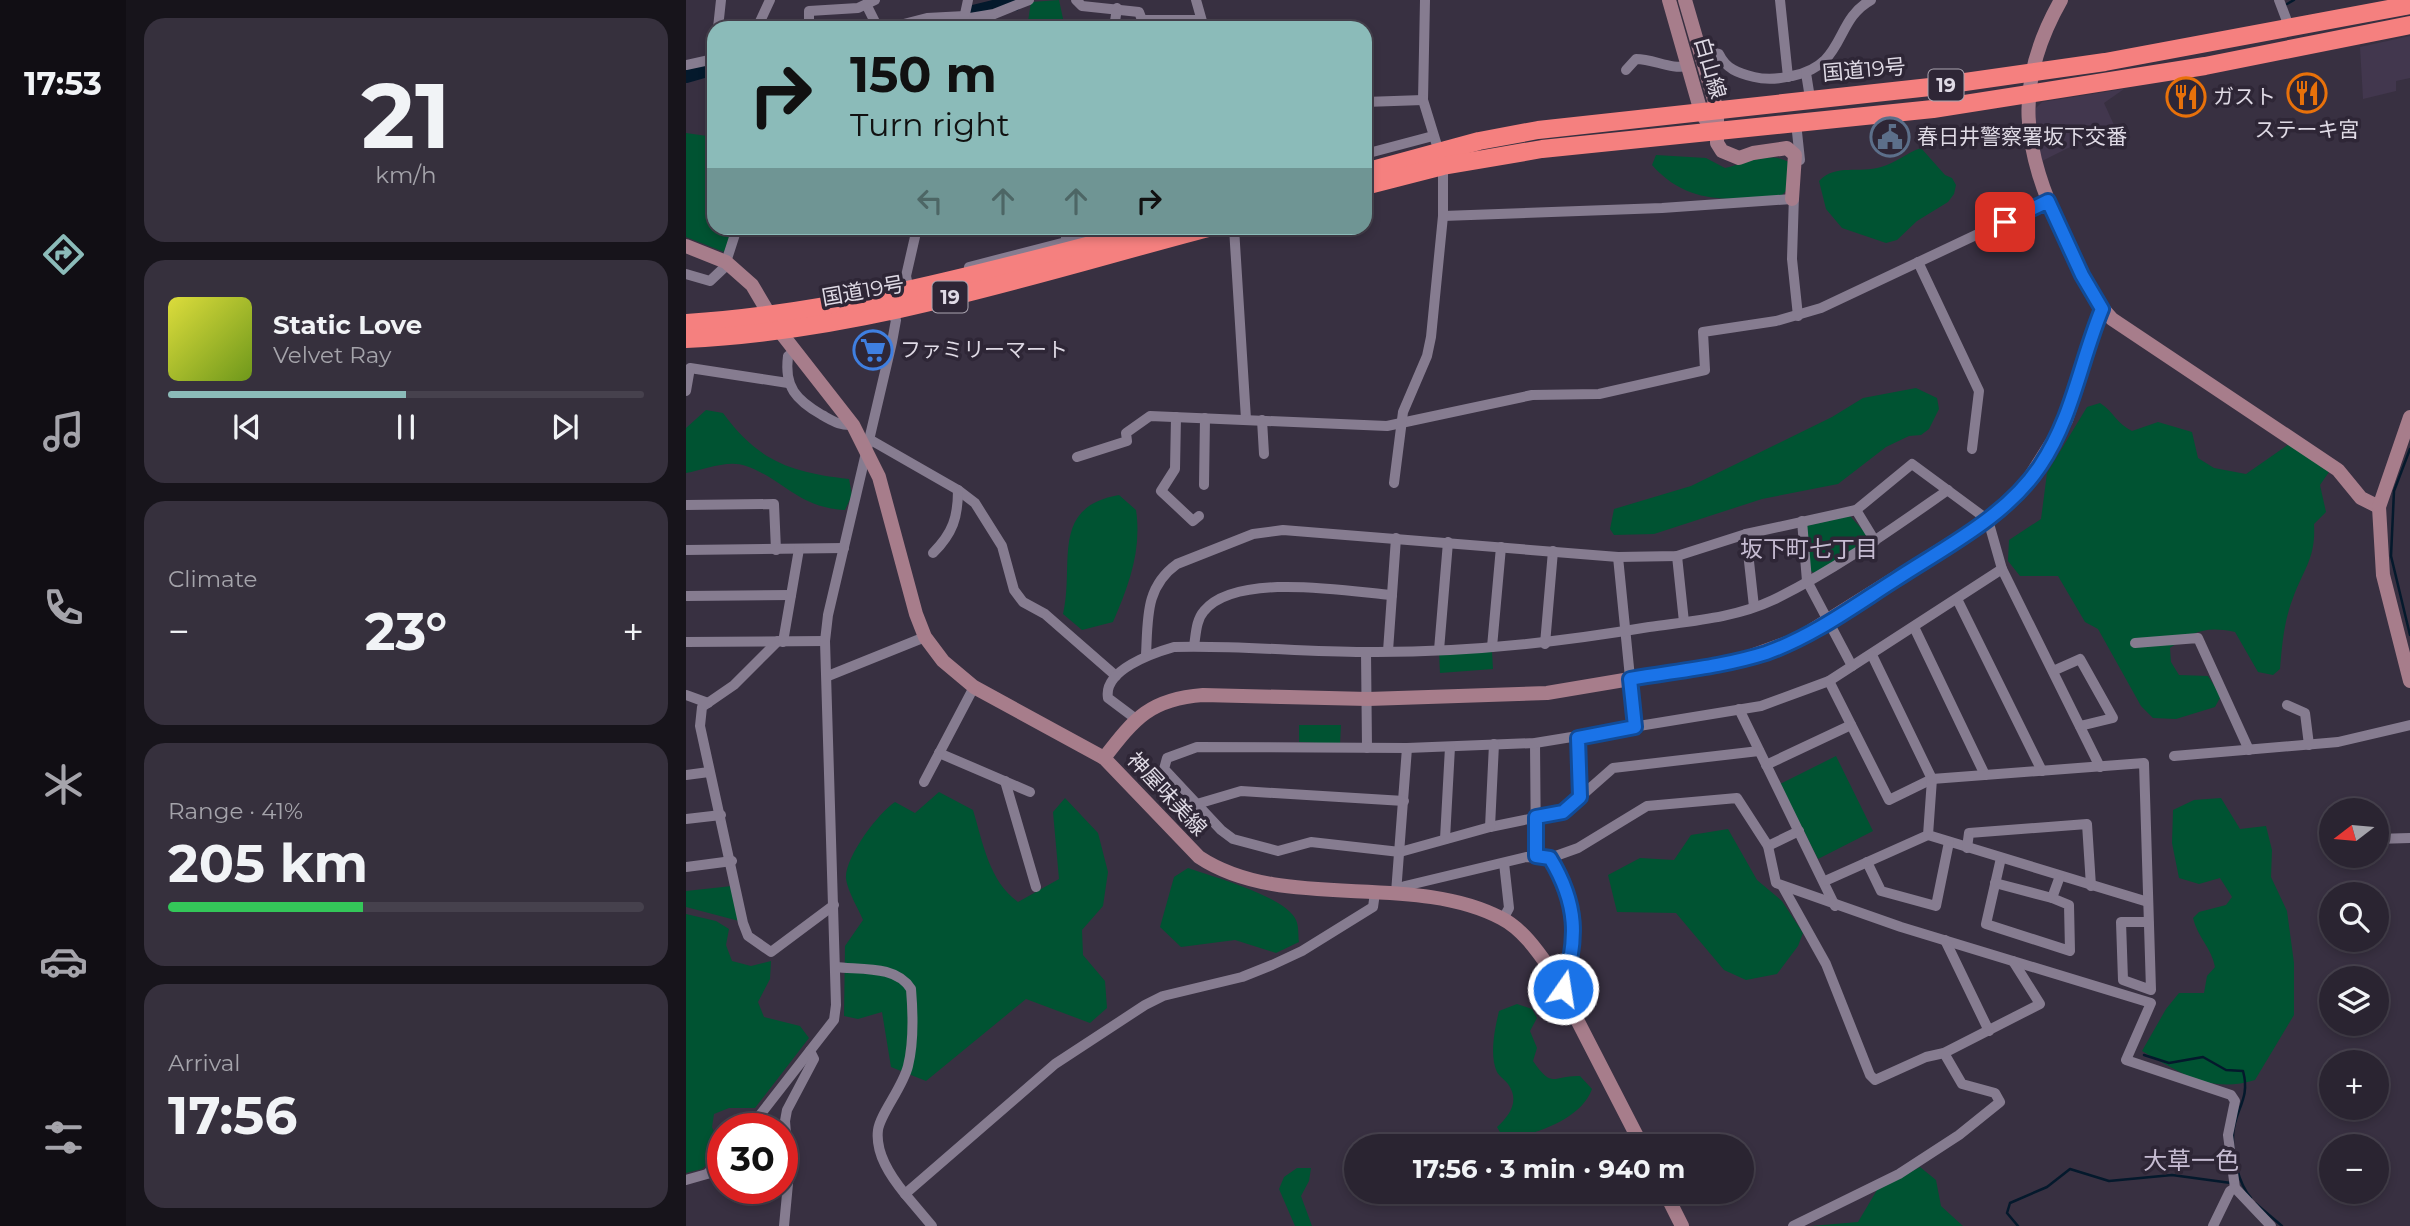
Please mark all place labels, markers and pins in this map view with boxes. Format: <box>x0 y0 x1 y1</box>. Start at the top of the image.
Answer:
restaurant icon: ステーキ宮 <box>2286 72 2328 114</box>
restaurant icon: ガスト <box>2165 76 2207 118</box>
place label: ガスト <box>2213 84 2276 109</box>
public building icon: 春日井警察署坂下交番 <box>1869 116 1911 158</box>
place label: ステーキ宮 <box>2255 117 2360 142</box>
place label: 春日井警察署坂下交番 <box>1917 124 2127 149</box>
pin <box>1975 192 2035 252</box>
supermarket icon: ファミリーマート <box>852 329 894 371</box>
place label: ファミリーマート <box>900 337 1068 362</box>

